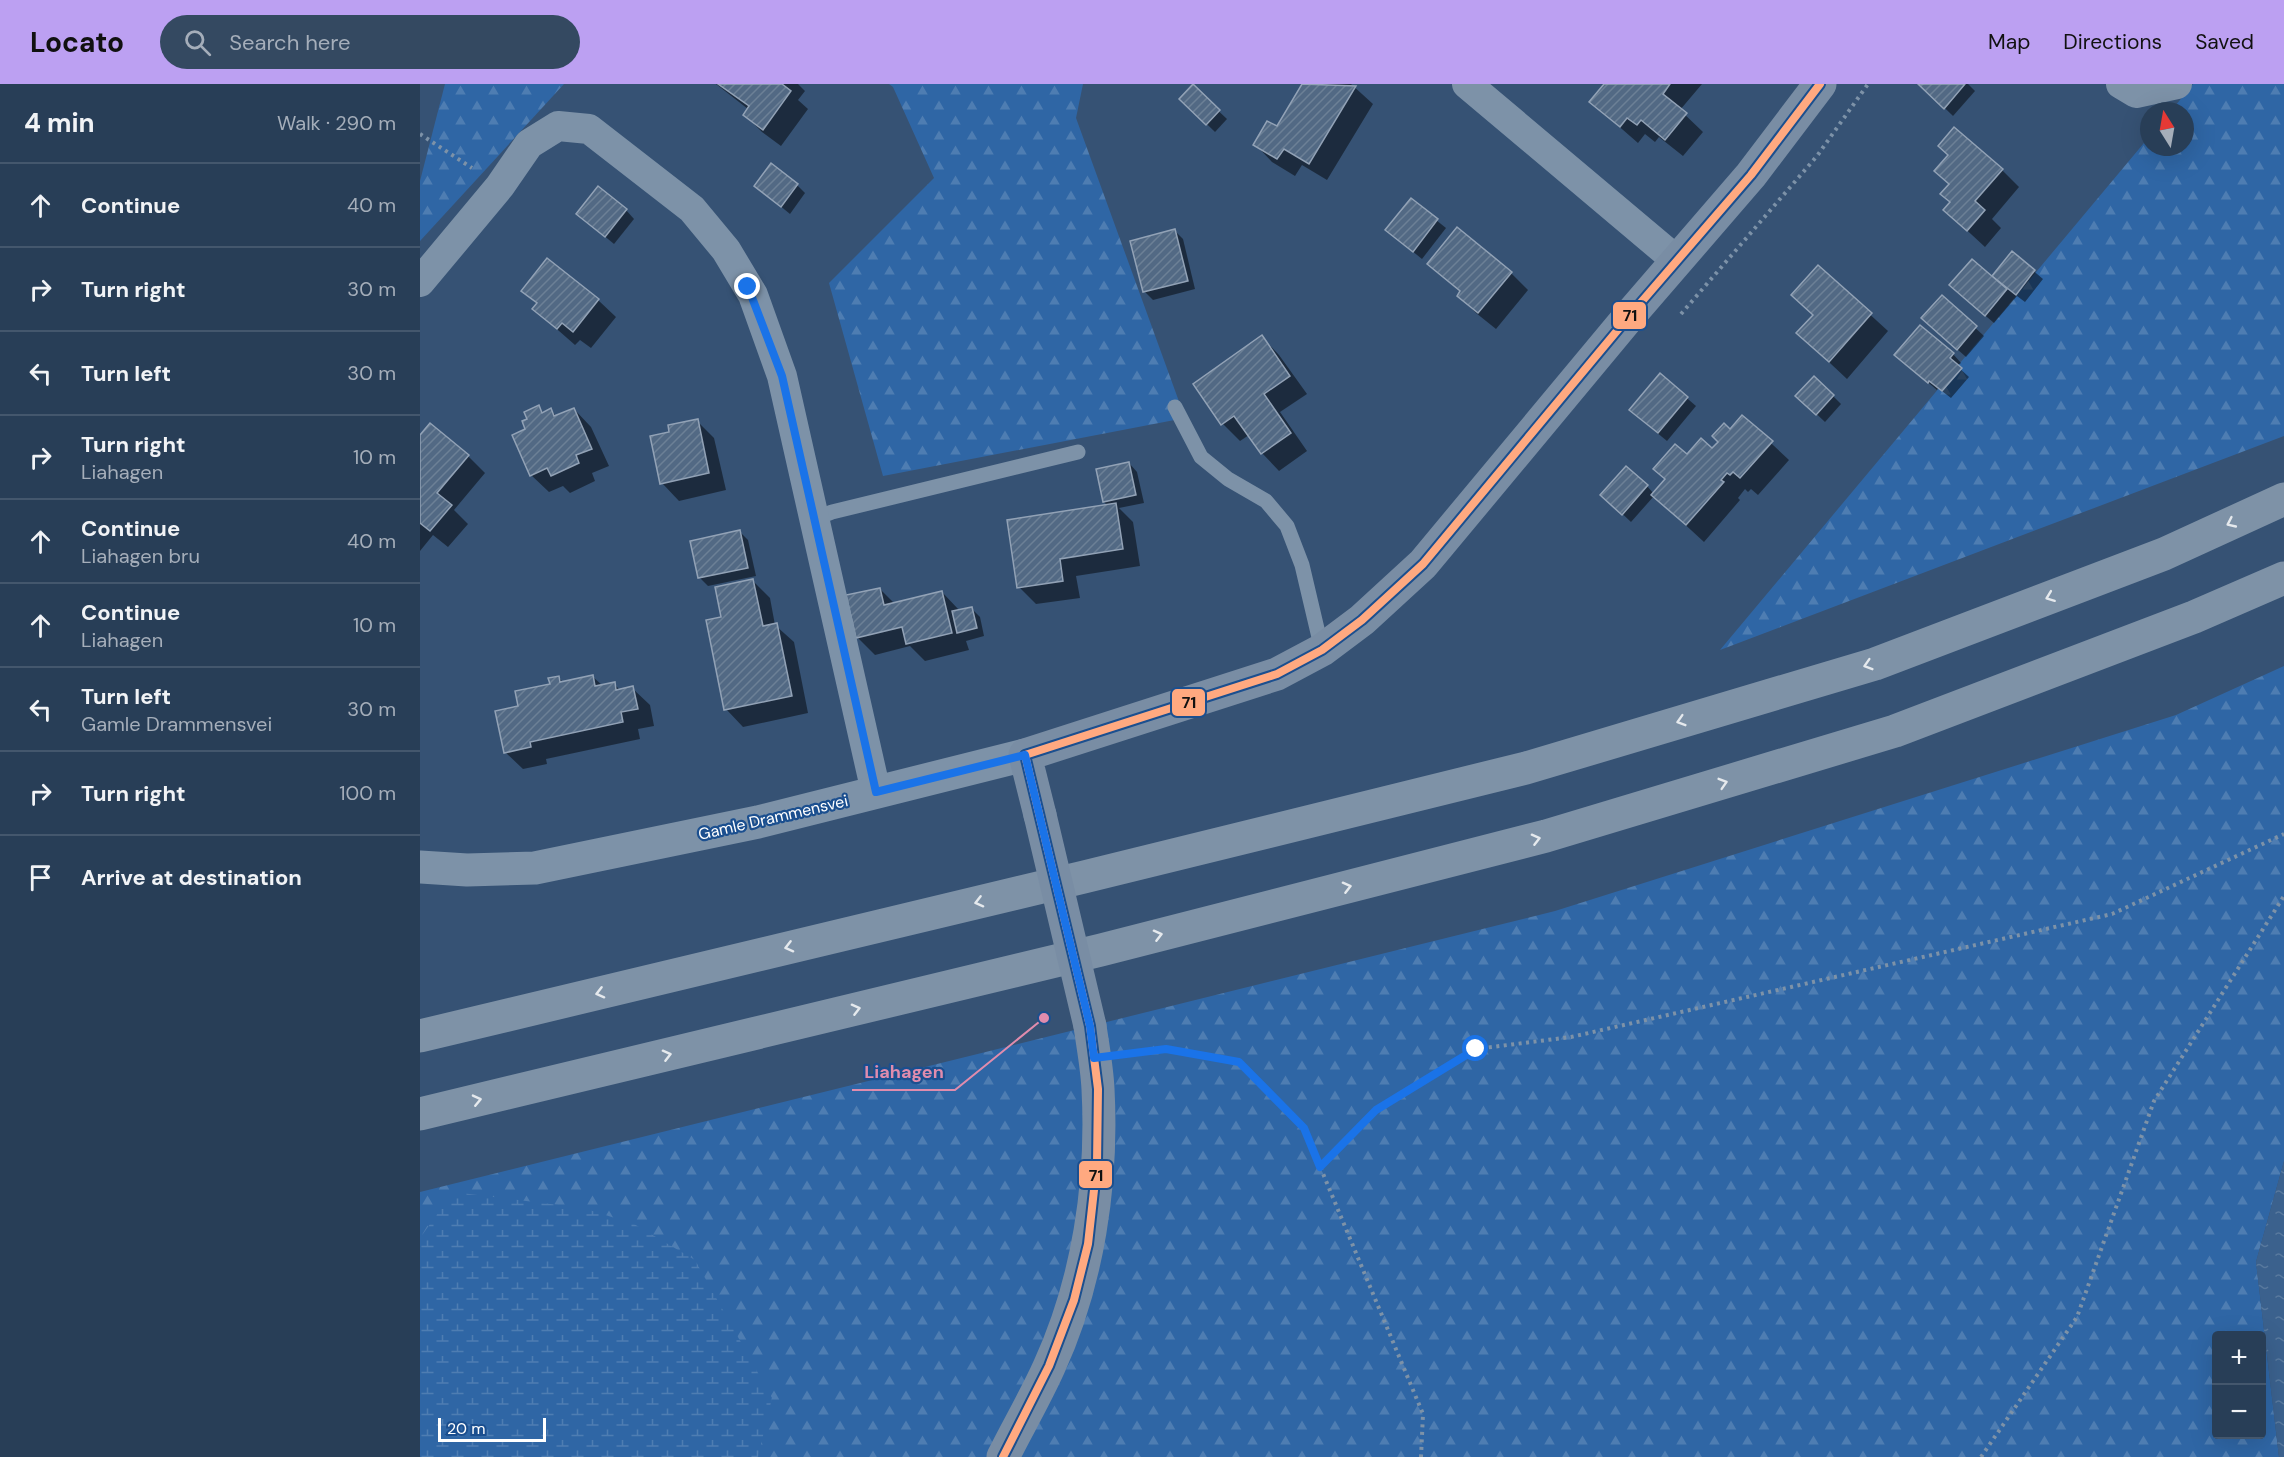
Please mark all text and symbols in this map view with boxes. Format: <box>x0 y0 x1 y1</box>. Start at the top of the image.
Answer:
search box <box>160 15 580 69</box>
text: Locato <box>30 24 124 61</box>
icon: search <box>181 26 214 59</box>
text: Search here <box>229 28 351 57</box>
text: Map <box>1988 28 2030 56</box>
text: Directions <box>2063 28 2162 56</box>
text: Saved <box>2195 28 2254 56</box>
north arrow <box>2140 102 2194 156</box>
text: 4 min <box>24 106 95 140</box>
text: Walk · 290 m <box>277 110 396 136</box>
icon: ahead <box>24 189 57 222</box>
text: Continue <box>81 191 180 220</box>
text: 40 m <box>347 192 396 218</box>
icon: right <box>24 273 57 306</box>
route end <box>734 273 760 299</box>
text: Turn right <box>81 275 186 304</box>
text: 30 m <box>347 276 396 302</box>
line badge: 71 <box>1612 301 1647 330</box>
text: 71 <box>1623 305 1637 326</box>
icon: left <box>24 357 57 390</box>
text: Turn left <box>81 359 171 388</box>
text: 30 m <box>347 360 396 386</box>
text: Turn right <box>81 430 186 459</box>
icon: right <box>24 441 57 474</box>
text: 10 m <box>353 444 396 470</box>
text: Liahagen <box>81 459 163 485</box>
text: Continue <box>81 514 180 543</box>
one-way arrow <box>2226 516 2237 528</box>
icon: ahead <box>24 525 57 558</box>
text: 40 m <box>347 528 396 554</box>
text: Liahagen bru <box>81 543 200 569</box>
one-way arrow <box>2046 590 2057 602</box>
text: Continue <box>81 598 180 627</box>
icon: ahead <box>24 609 57 642</box>
text: 10 m <box>353 612 396 638</box>
text: Liahagen <box>81 627 163 653</box>
one-way arrow <box>1863 658 1874 671</box>
text: Turn left <box>81 682 171 711</box>
line badge: 71 <box>1171 688 1206 717</box>
text: 71 <box>1182 692 1196 713</box>
icon: left <box>24 693 57 726</box>
text: 30 m <box>347 696 396 722</box>
text: Gamle Drammensvei <box>81 711 272 737</box>
one-way arrow <box>1676 714 1687 727</box>
icon: right <box>24 777 57 810</box>
one-way arrow <box>1717 778 1728 790</box>
text: Turn right <box>81 779 186 808</box>
text: 100 m <box>339 780 396 806</box>
street label: Gamle Drammensvei <box>696 790 850 845</box>
one-way arrow <box>1530 834 1541 846</box>
icon: arrive <box>24 861 57 894</box>
text: Arrive at destination <box>81 863 302 892</box>
one-way arrow <box>1342 882 1352 895</box>
one-way arrow <box>974 894 984 907</box>
one-way arrow <box>1153 930 1163 943</box>
one-way arrow <box>784 940 794 953</box>
one-way arrow <box>595 986 605 999</box>
one-way arrow <box>851 1003 861 1016</box>
route start <box>1462 1035 1488 1061</box>
one-way arrow <box>661 1049 671 1062</box>
callout: Liahagen <box>852 1054 955 1090</box>
text: Liahagen <box>864 1060 944 1084</box>
one-way arrow <box>472 1095 482 1108</box>
line badge: 71 <box>1078 1160 1113 1189</box>
text: 71 <box>1089 1165 1103 1186</box>
map controls <box>2212 1331 2266 1439</box>
button: + <box>2212 1331 2266 1385</box>
button: − <box>2212 1385 2266 1439</box>
scale bar <box>438 1415 546 1442</box>
text: 20 m <box>447 1418 486 1439</box>

